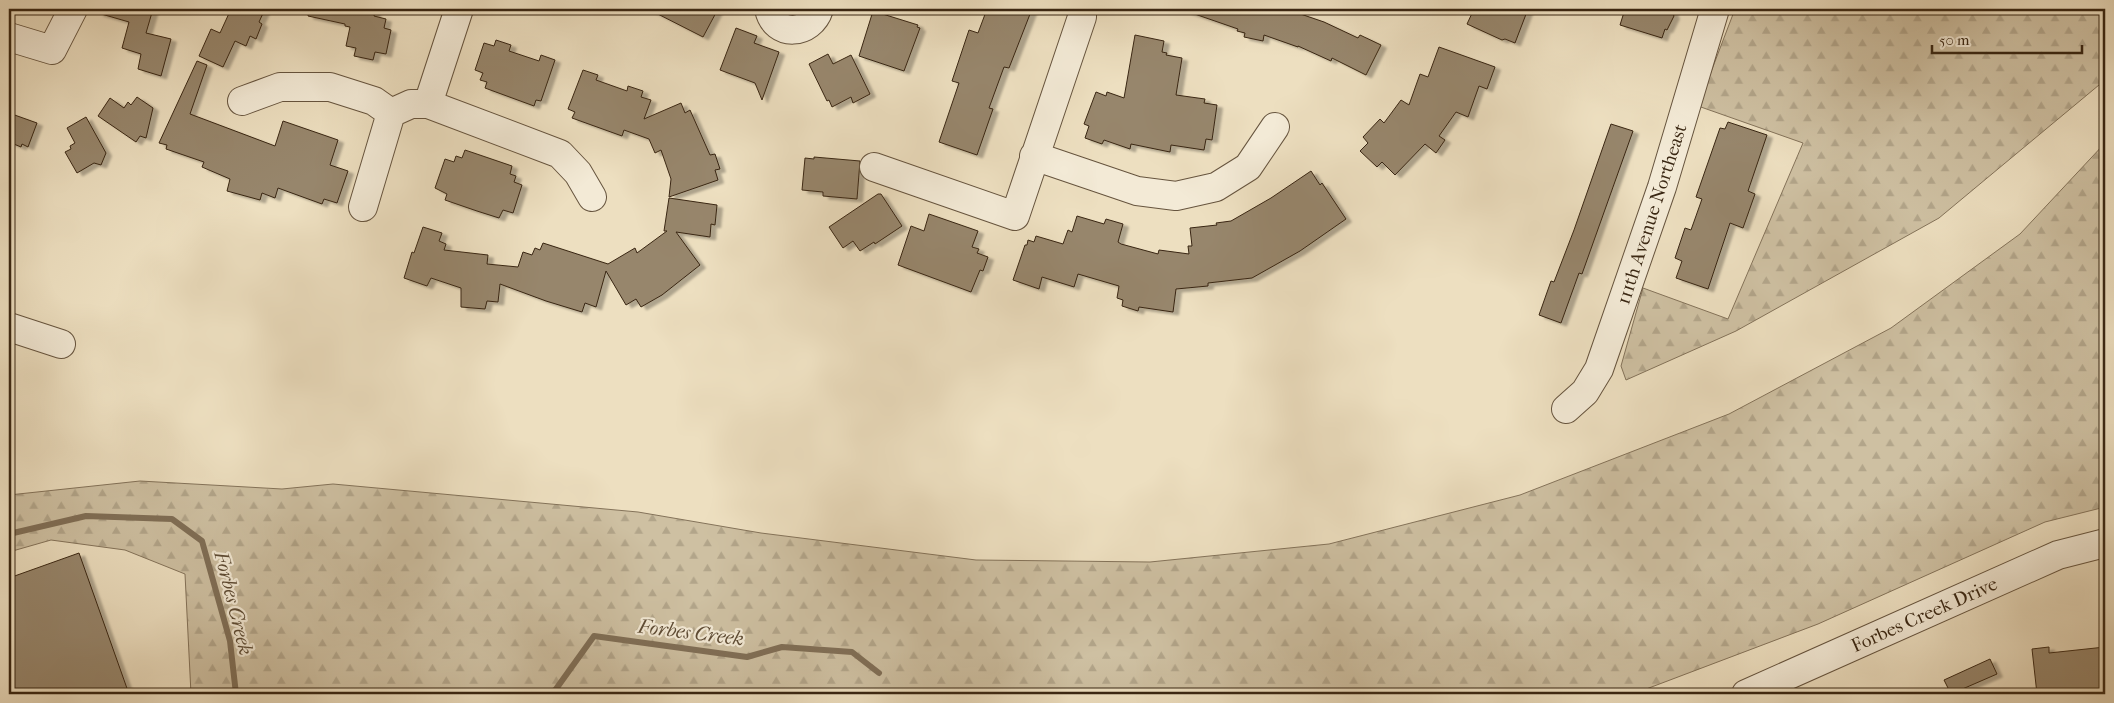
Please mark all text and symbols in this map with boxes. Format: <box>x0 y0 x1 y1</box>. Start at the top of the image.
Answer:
scale bar <box>1932 22 2082 54</box>
text: 50 m <box>1939 31 1970 49</box>
street label: 111th Avenue Northeast <box>1612 121 1692 307</box>
water label: Forbes Creek <box>209 548 258 657</box>
street label: Forbes Creek Drive <box>1848 573 2001 657</box>
water label: Forbes Creek <box>636 614 745 650</box>

